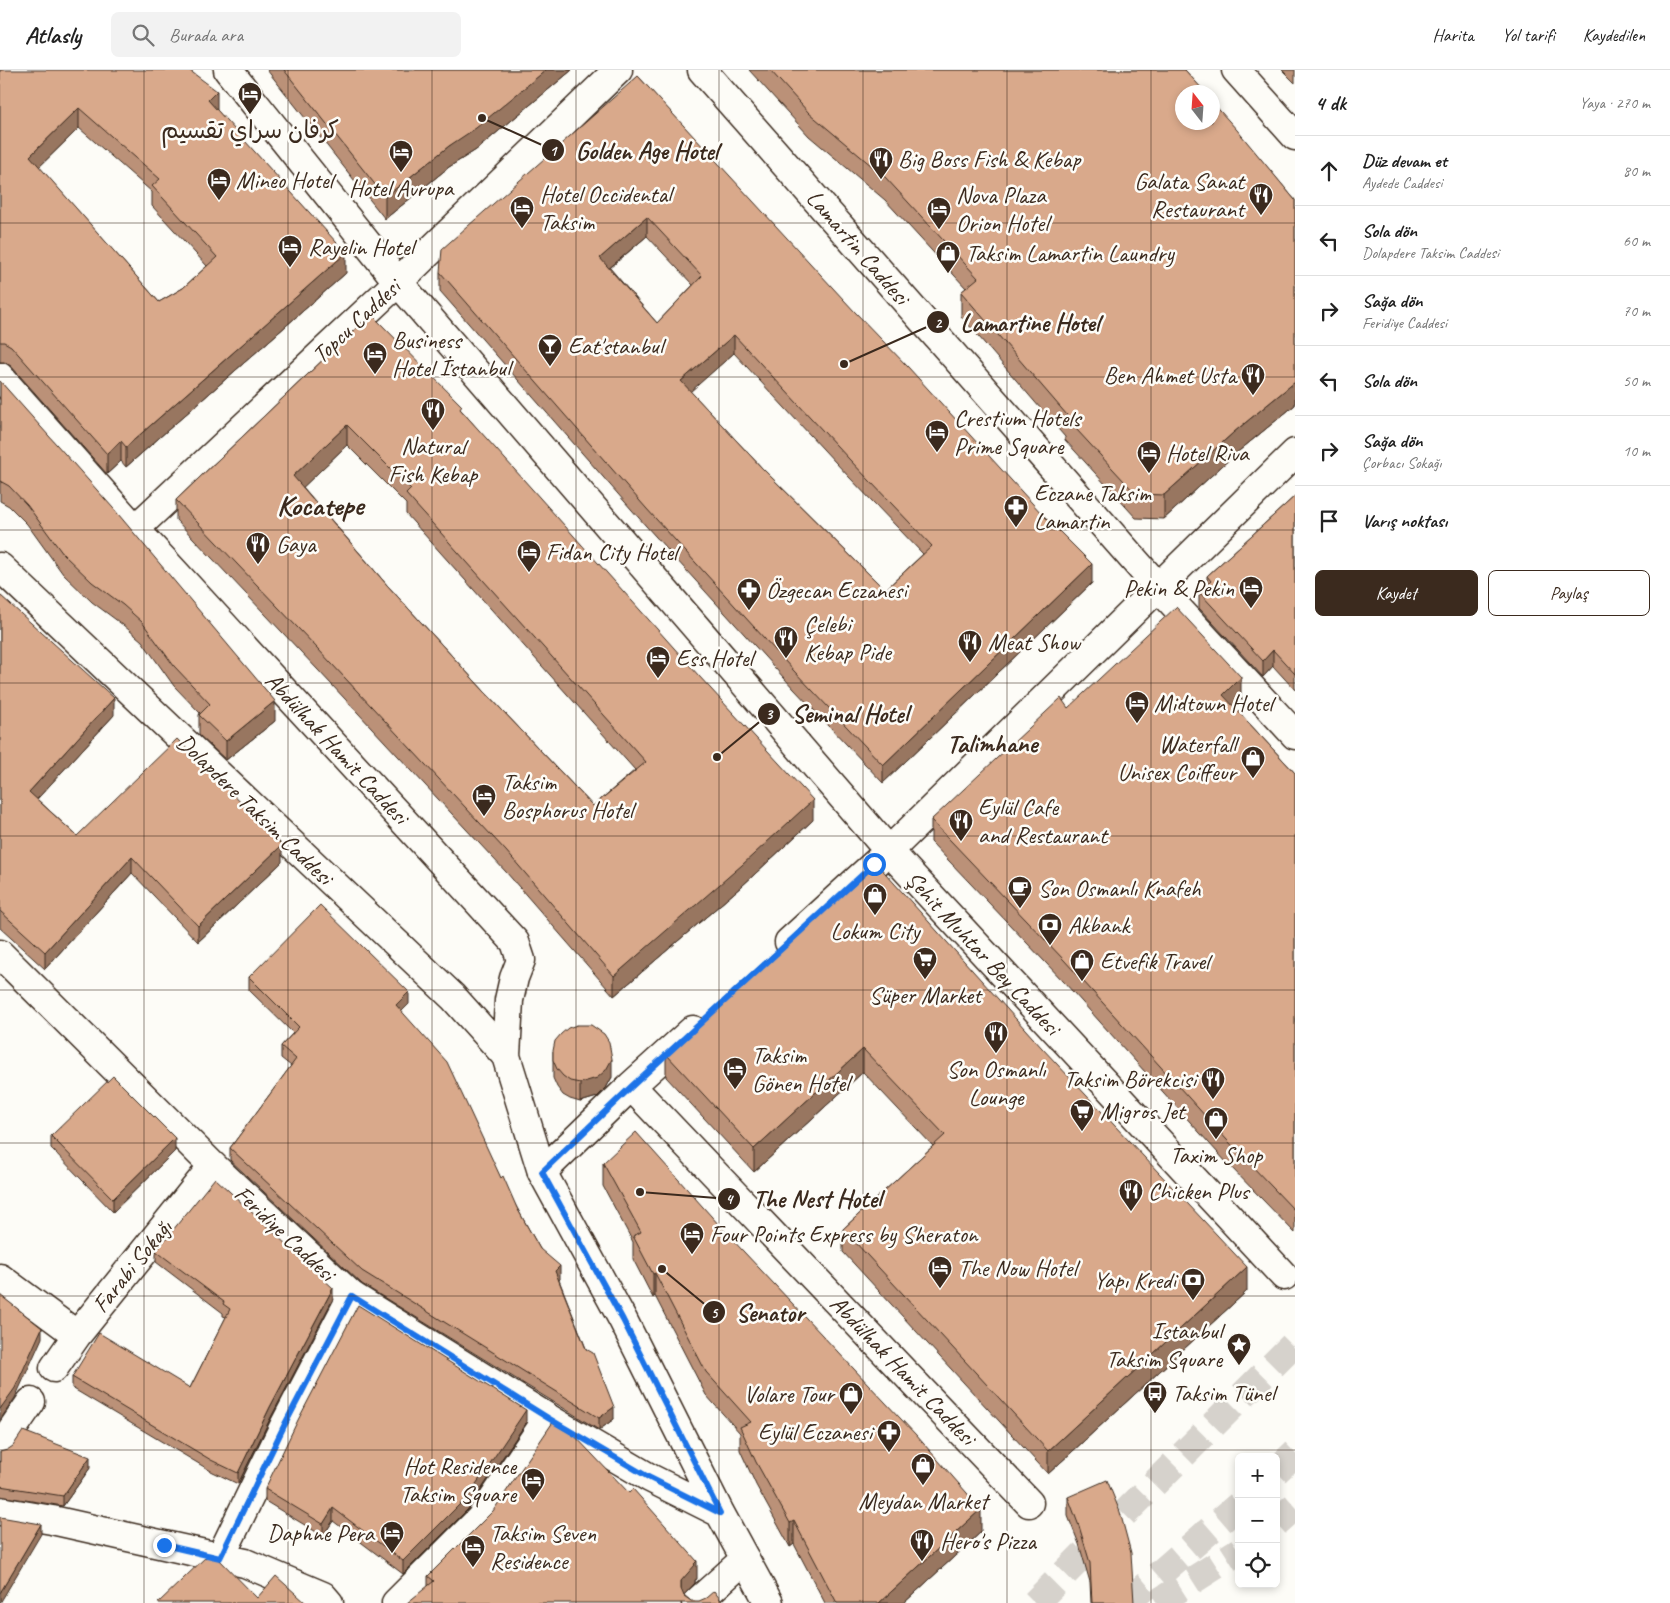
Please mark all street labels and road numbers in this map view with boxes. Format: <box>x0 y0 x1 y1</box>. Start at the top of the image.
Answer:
street label: Lamartin Caddesi <box>800 183 918 313</box>
street label: Topcu Caddesi <box>305 271 408 370</box>
street label: Abdülhak Hamit Caddesi <box>259 666 418 833</box>
street label: Dolapdere Taksim Caddesi <box>171 727 342 894</box>
street label: Şehit Muhtar Bey Caddesi <box>899 865 1069 1043</box>
street label: Feridiye Caddesi <box>228 1179 344 1289</box>
street label: Farabi Sokağı <box>85 1212 180 1319</box>
street label: Abdülhak Hamit Caddesi <box>824 1289 985 1454</box>

